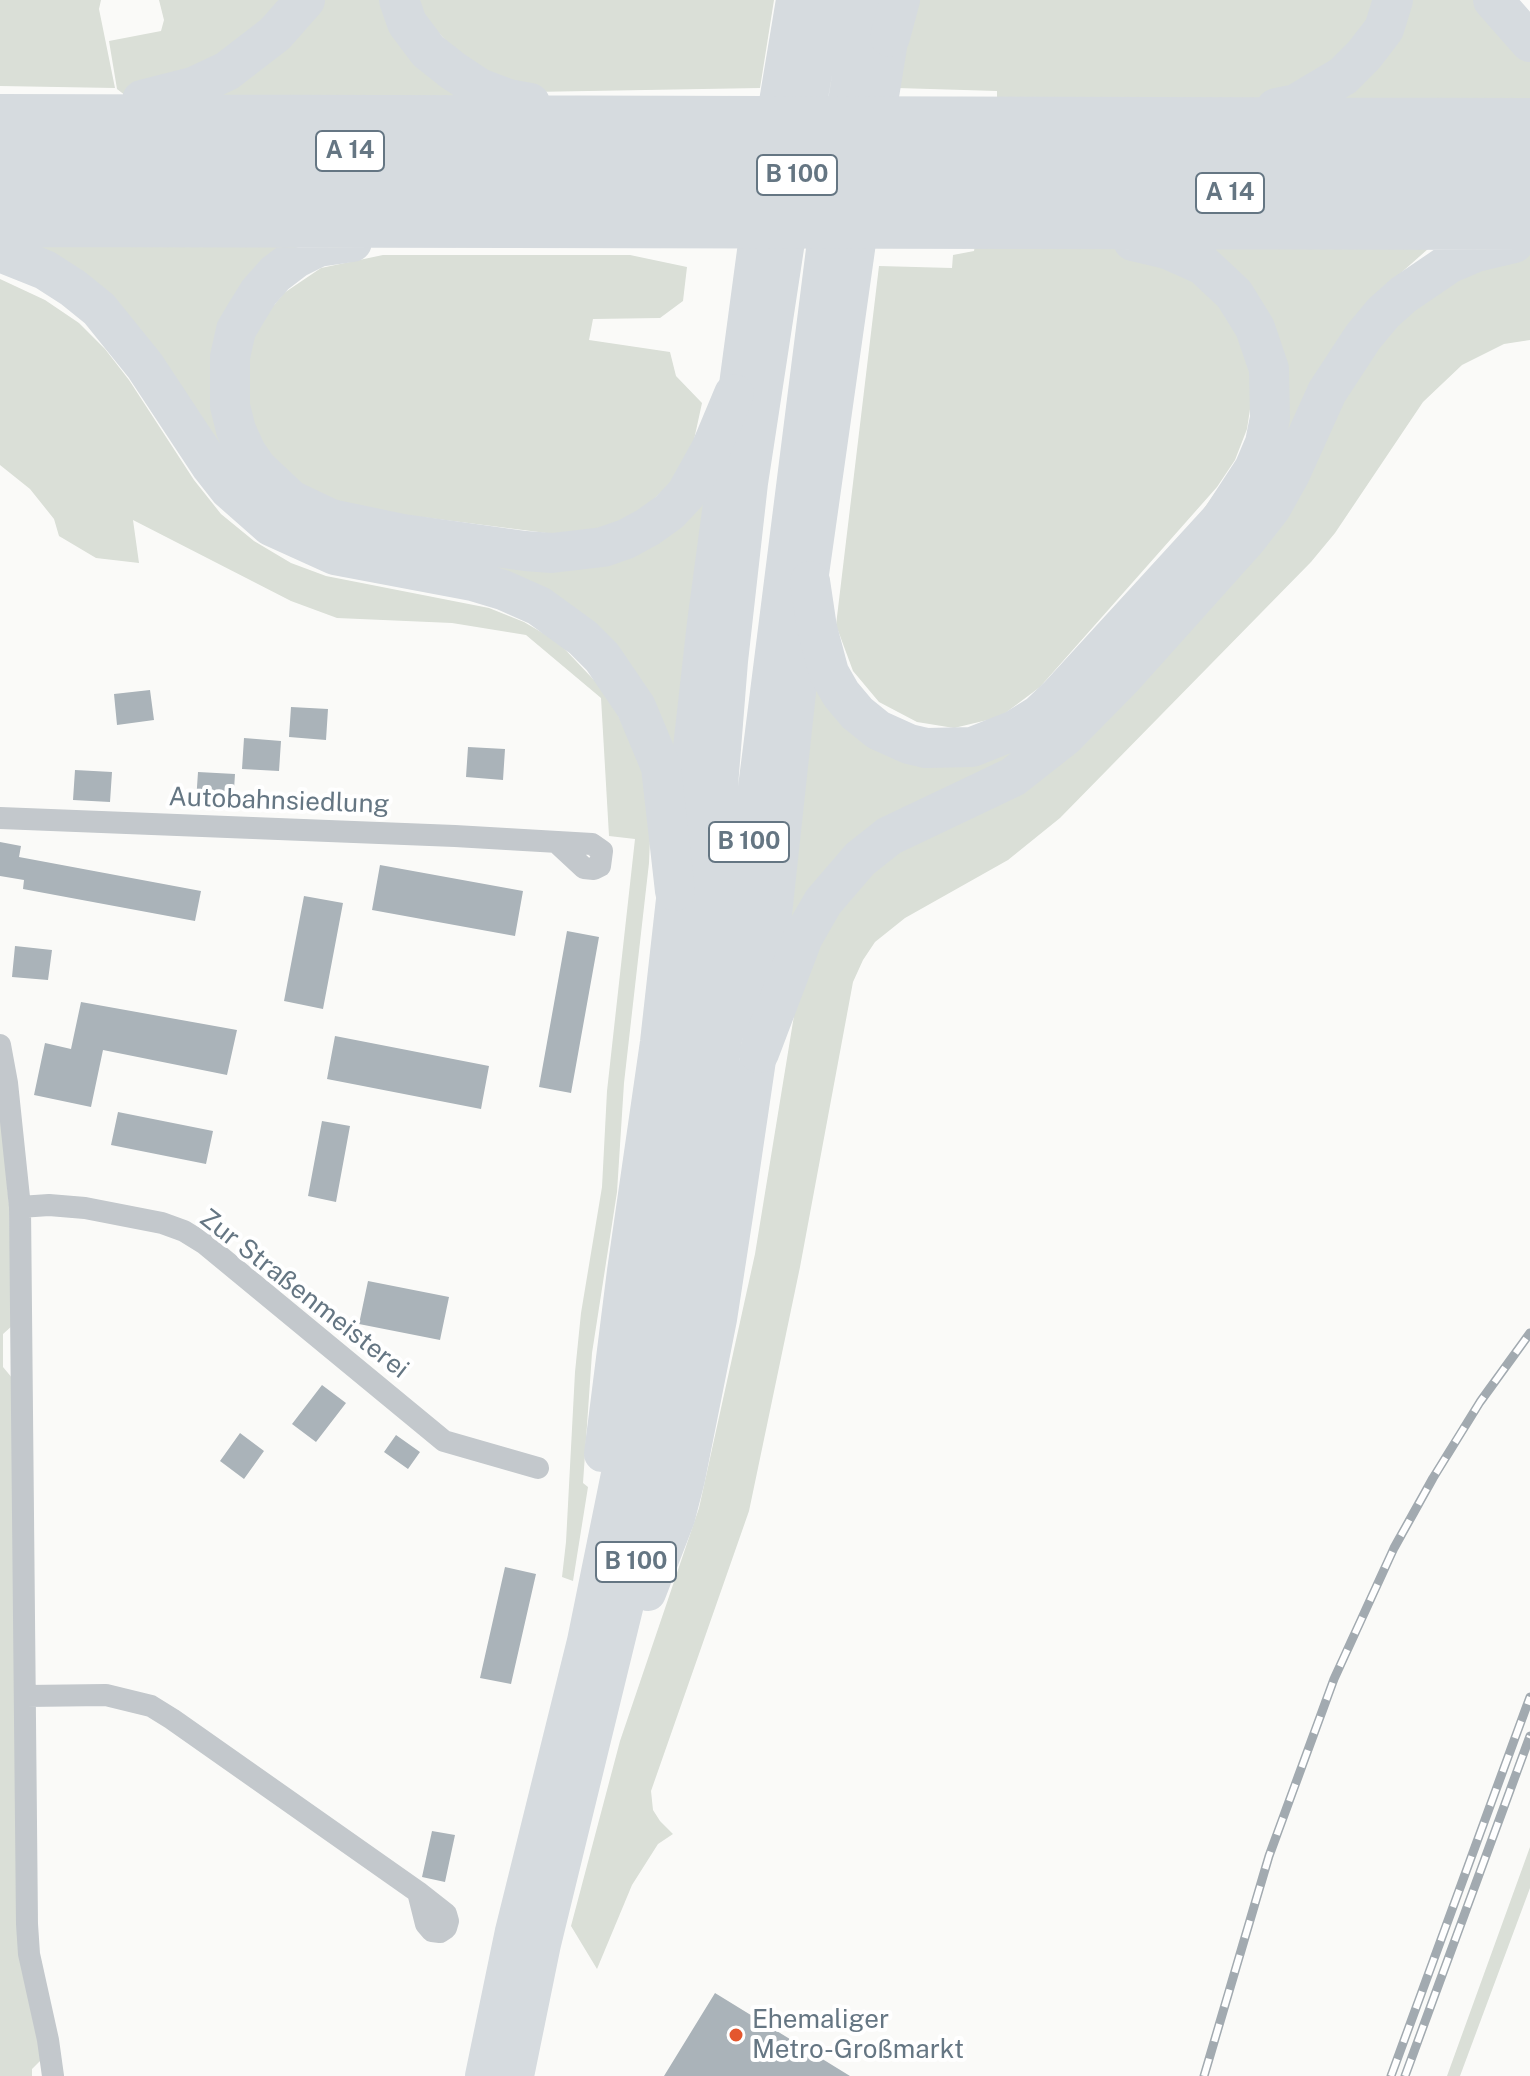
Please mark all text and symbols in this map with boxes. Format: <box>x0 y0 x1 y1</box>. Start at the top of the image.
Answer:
road number: A 14 <box>316 131 384 171</box>
road number: B 100 <box>757 155 837 195</box>
road number: A 14 <box>1196 173 1264 213</box>
street label: Autobahnsiedlung <box>168 782 390 820</box>
road number: B 100 <box>709 822 789 862</box>
street label: Zur Straßenmeisterei <box>193 1203 415 1385</box>
road number: B 100 <box>596 1542 676 1582</box>
place label: Ehemaliger Metro-Großmarkt <box>752 2004 964 2066</box>
marker: Ehemaliger Metro-Großmarkt <box>727 2026 745 2044</box>

